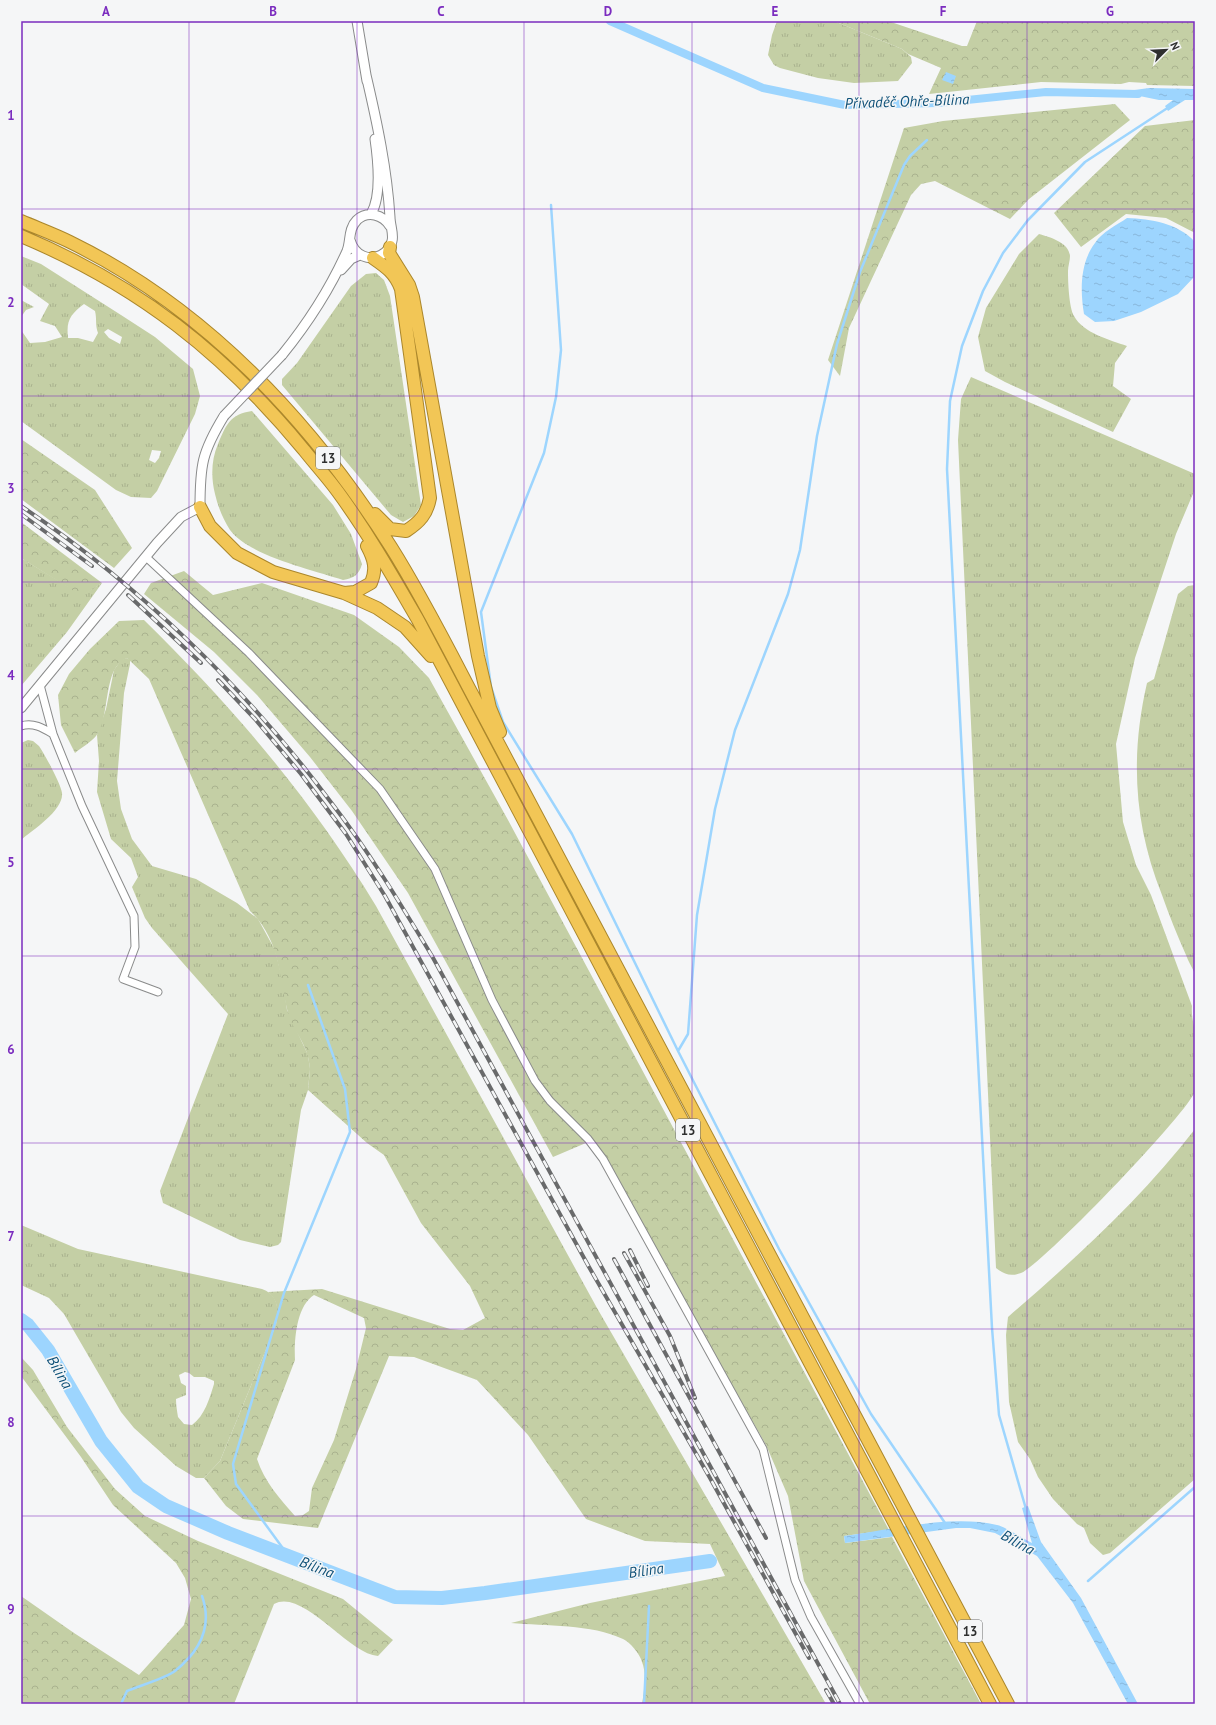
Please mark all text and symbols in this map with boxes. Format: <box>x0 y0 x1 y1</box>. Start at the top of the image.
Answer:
text: A <box>102 3 110 20</box>
text: B <box>269 3 277 20</box>
text: C <box>437 3 445 20</box>
text: D <box>604 3 612 20</box>
text: E <box>772 3 779 20</box>
text: F <box>940 3 947 20</box>
text: G <box>1106 3 1114 20</box>
north arrow <box>1146 30 1186 70</box>
text: N <box>1167 40 1183 52</box>
water label: Přivaděč Ohře-Bílina <box>844 89 970 113</box>
text: 1 <box>7 107 15 124</box>
text: 2 <box>7 294 15 311</box>
road number: 13 <box>316 447 340 469</box>
text: 3 <box>7 480 15 497</box>
text: 4 <box>7 667 15 684</box>
text: 5 <box>7 854 15 871</box>
text: 6 <box>7 1041 15 1058</box>
road number: 13 <box>676 1119 700 1141</box>
text: 7 <box>7 1228 15 1245</box>
water label: Bílina <box>43 1352 77 1393</box>
text: 8 <box>7 1414 15 1431</box>
water label: Bílina <box>998 1525 1039 1559</box>
water label: Bílina <box>297 1552 338 1582</box>
water label: Bílina <box>627 1558 665 1582</box>
text: 9 <box>7 1601 15 1618</box>
road number: 13 <box>958 1620 982 1642</box>

